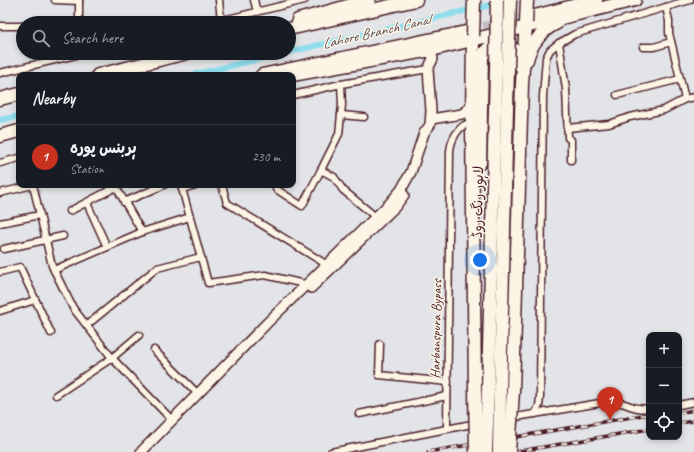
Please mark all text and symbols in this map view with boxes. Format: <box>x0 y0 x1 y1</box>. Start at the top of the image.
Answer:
water label: Lahore Branch Canal <box>320 9 437 54</box>
search box <box>16 16 296 60</box>
icon: search <box>30 27 52 49</box>
text: Search here <box>62 29 123 48</box>
text: Nearby <box>32 88 75 109</box>
text: ہربنس پورہ <box>70 139 137 158</box>
text: 1 <box>42 149 48 165</box>
text: 230 m <box>252 149 280 165</box>
text: Station <box>70 161 104 177</box>
street label: لاہور رنگ روڈ <box>469 166 489 238</box>
your location <box>470 250 490 270</box>
street label: Harbanspura Bypass <box>427 278 445 379</box>
map controls <box>646 332 682 440</box>
button: + <box>646 332 682 368</box>
button: − <box>646 368 682 404</box>
pin: 1 <box>597 387 623 420</box>
button: locate <box>646 404 682 440</box>

